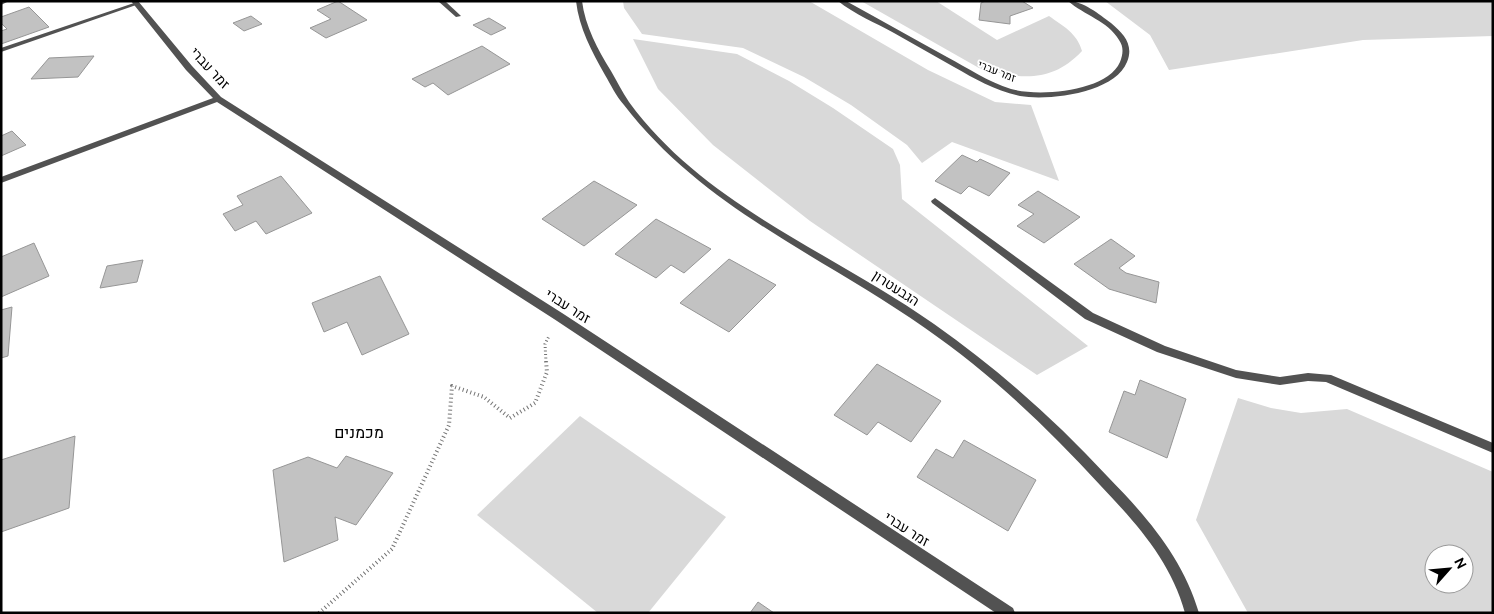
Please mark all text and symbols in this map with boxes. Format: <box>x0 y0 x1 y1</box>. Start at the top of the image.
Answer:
street label: זמר עברי <box>187 44 233 92</box>
street label: זמר עברי <box>976 58 1018 84</box>
street label: הגבעטרון <box>870 267 922 309</box>
street label: זמר עברי <box>542 286 594 326</box>
district label: מכמנים <box>334 423 384 441</box>
street label: זמר עברי <box>881 509 933 549</box>
north arrow <box>1424 544 1474 594</box>
text: N <box>1451 555 1470 571</box>

